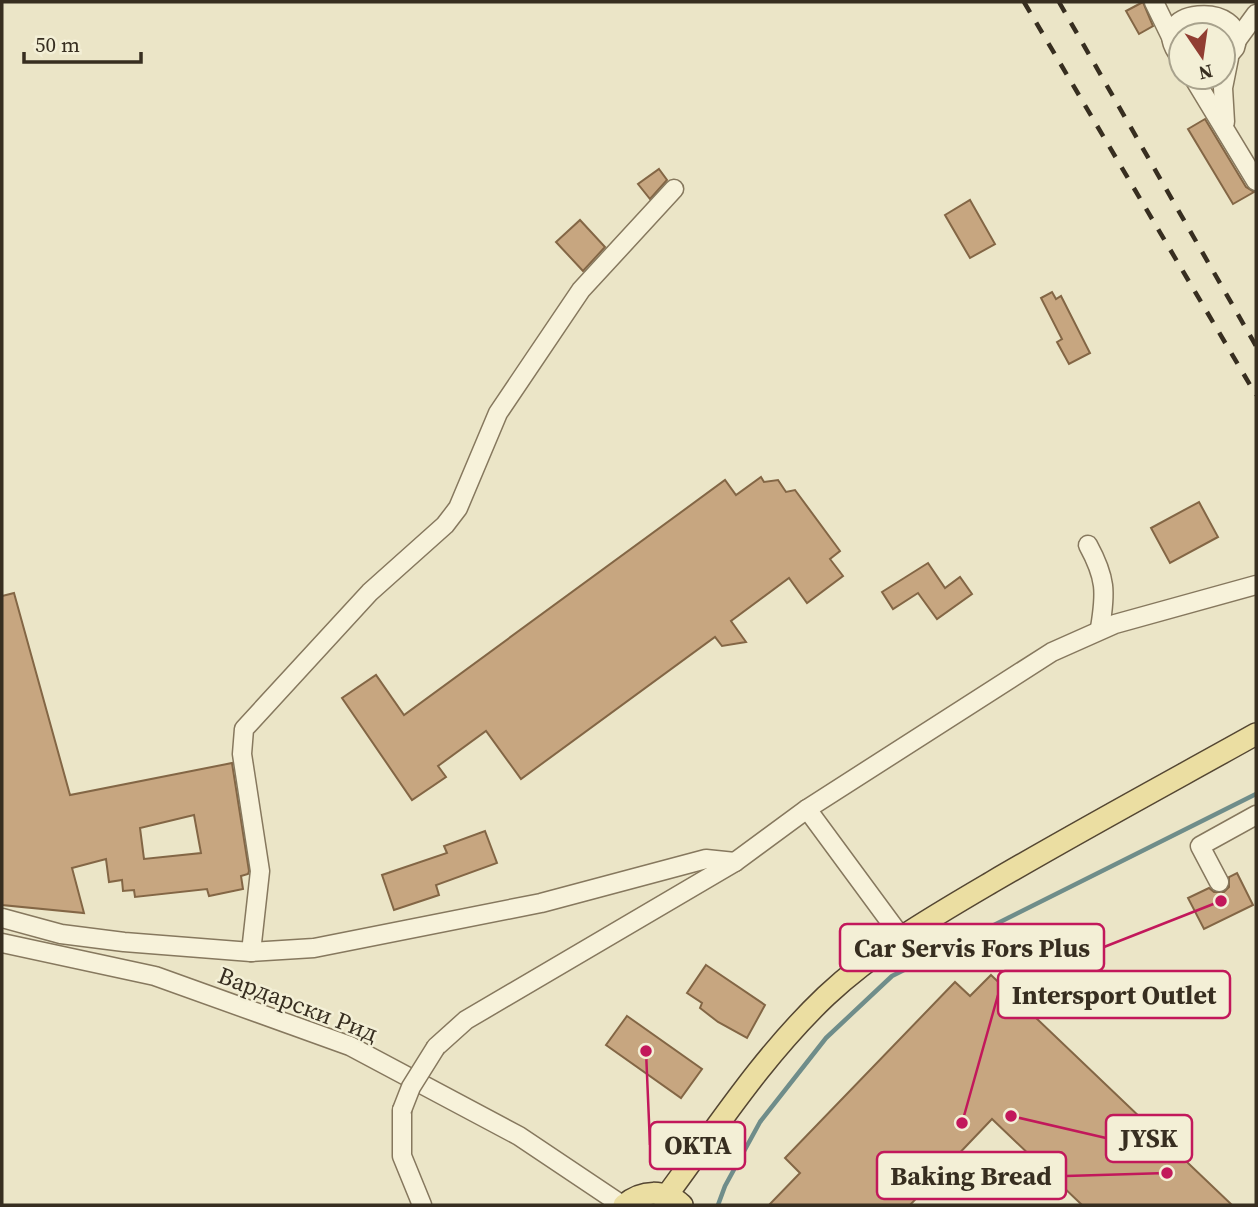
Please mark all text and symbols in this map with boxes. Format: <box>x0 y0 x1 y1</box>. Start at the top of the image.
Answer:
scale bar <box>24 21 142 65</box>
north arrow <box>1167 21 1237 91</box>
text: 50 m <box>35 30 80 59</box>
text: N <box>1196 58 1215 87</box>
callout: Car Servis Fors Plus <box>840 924 1104 971</box>
text: Car Servis Fors Plus <box>854 930 1090 966</box>
street label: Вардарски Рид <box>213 958 383 1050</box>
callout: Intersport Outlet <box>998 971 1230 1018</box>
text: Intersport Outlet <box>1012 977 1217 1013</box>
callout: JYSK <box>1106 1115 1192 1162</box>
text: JYSK <box>1118 1120 1178 1156</box>
callout: OKTA <box>650 1122 745 1169</box>
text: OKTA <box>664 1127 732 1163</box>
callout: Baking Bread <box>877 1152 1066 1199</box>
text: Baking Bread <box>890 1158 1052 1194</box>

